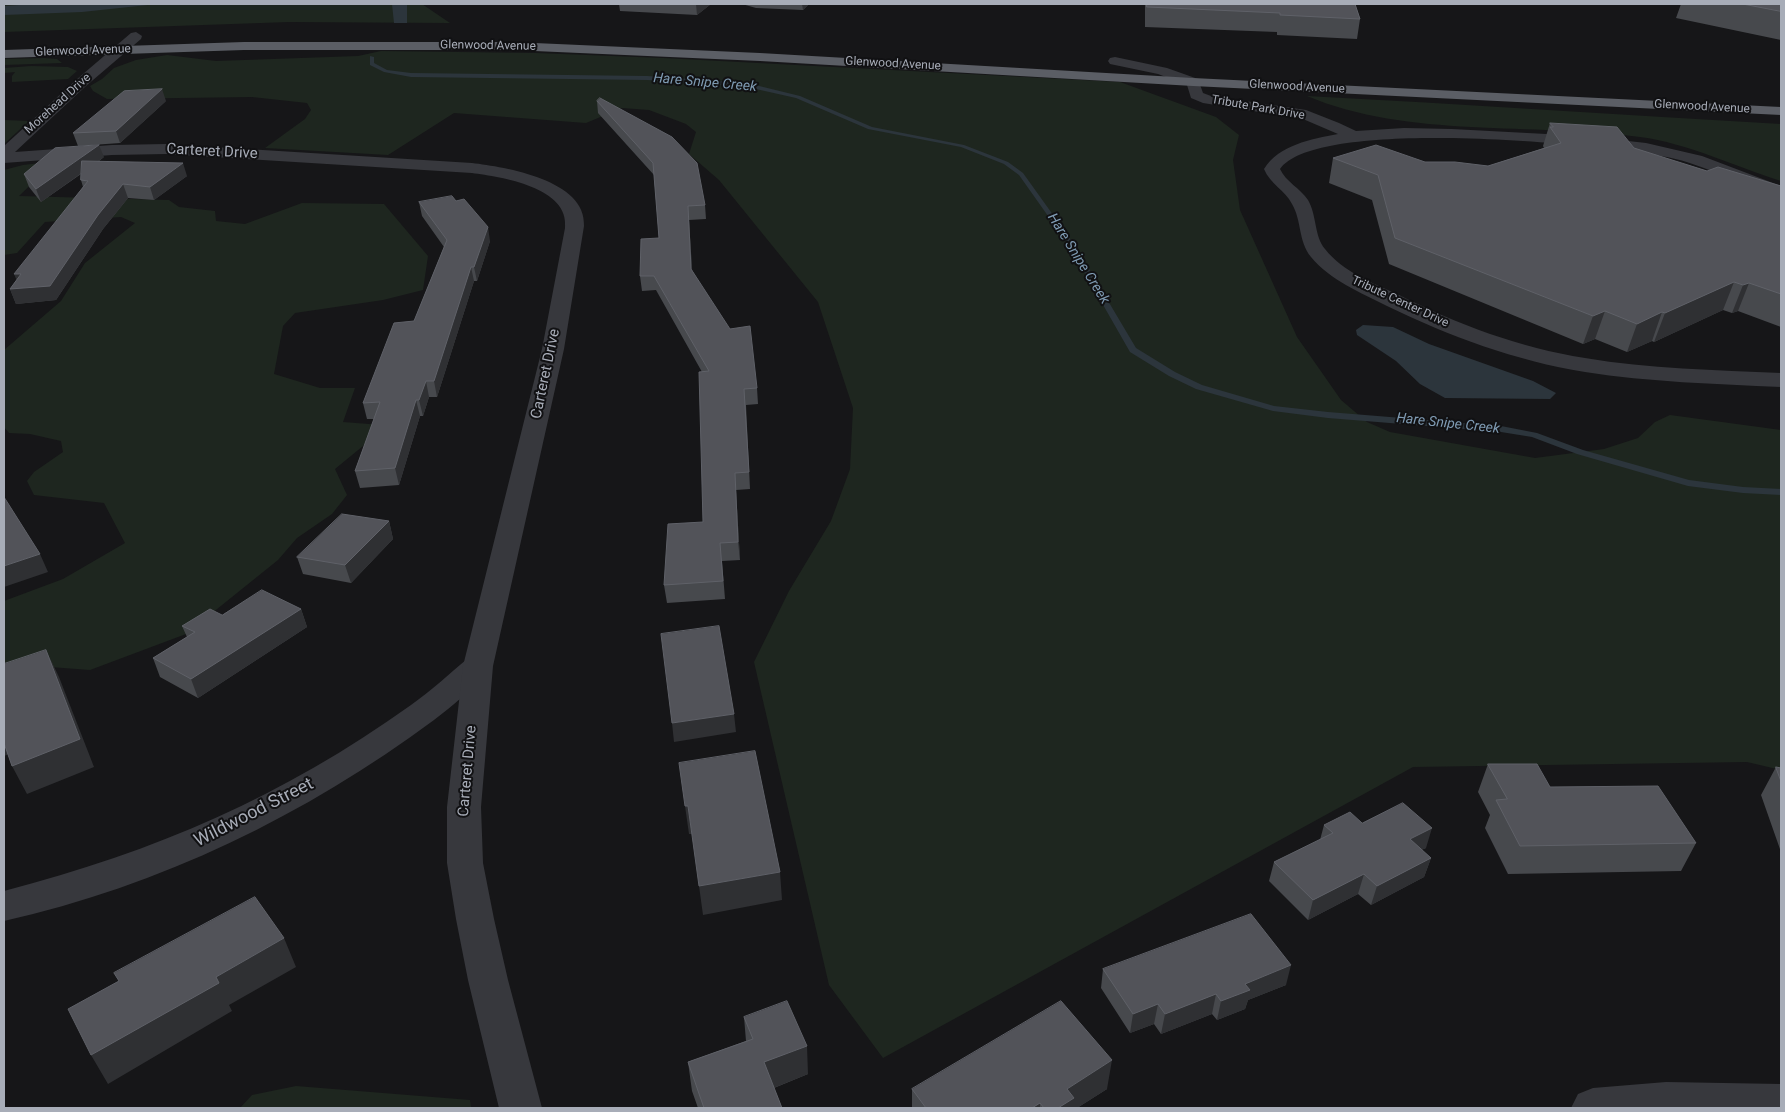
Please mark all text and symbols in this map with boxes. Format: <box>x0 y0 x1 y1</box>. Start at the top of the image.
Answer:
street label: Glenwood Avenue <box>440 38 536 54</box>
street label: Glenwood Avenue <box>35 42 131 60</box>
street label: Glenwood Avenue <box>845 54 941 74</box>
water label: Hare Snipe Creek <box>653 70 757 96</box>
street label: Morehead Drive <box>22 71 94 137</box>
street label: Glenwood Avenue <box>1249 77 1345 97</box>
street label: Tribute Park Drive <box>1210 93 1306 123</box>
street label: Glenwood Avenue <box>1654 97 1750 117</box>
street label: Carteret Drive <box>166 141 258 163</box>
water label: Hare Snipe Creek <box>1043 210 1113 308</box>
street label: Tribute Center Drive <box>1349 273 1451 331</box>
street label: Carteret Drive <box>528 327 564 421</box>
water label: Hare Snipe Creek <box>1395 410 1501 438</box>
street label: Carteret Drive <box>455 725 481 817</box>
street label: Wildwood Street <box>191 774 317 852</box>

